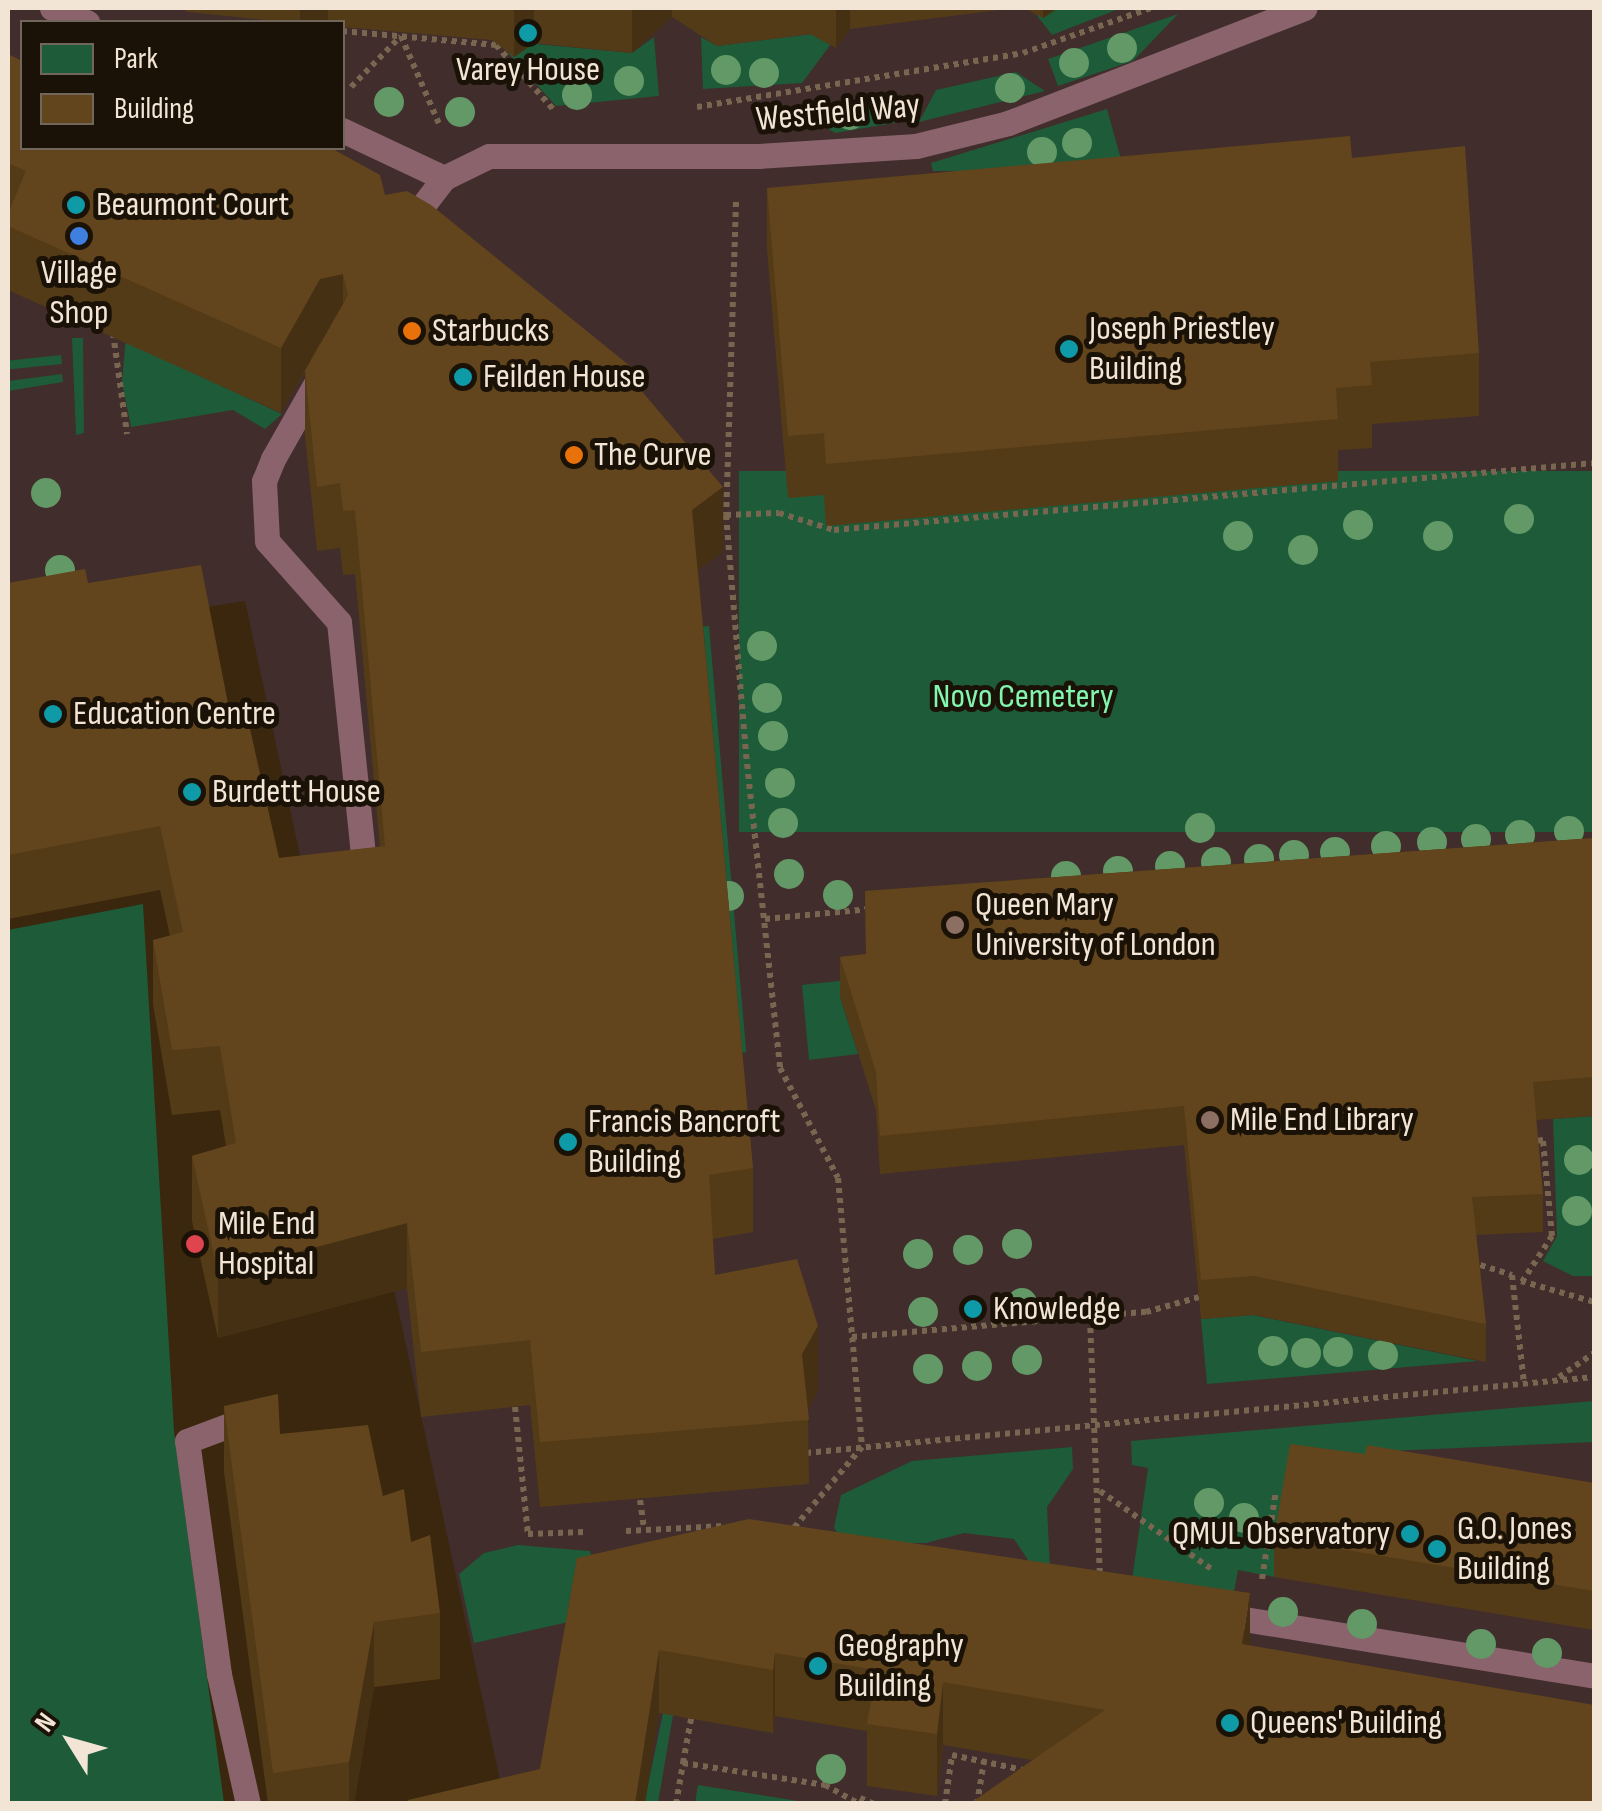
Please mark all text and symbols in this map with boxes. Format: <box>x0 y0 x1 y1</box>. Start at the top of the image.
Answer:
legend <box>20 20 345 150</box>
marker: Varey House <box>517 22 539 44</box>
text: Park <box>114 41 158 77</box>
place label: Varey House <box>456 49 600 91</box>
street label: Westfield Way <box>754 85 922 141</box>
text: Building <box>114 91 194 127</box>
place label: Beaumont Court <box>96 184 289 226</box>
marker: Beaumont Court <box>65 194 87 216</box>
marker: Village Shop <box>68 225 90 247</box>
place label: Village Shop <box>41 252 117 334</box>
place label: Joseph Priestley Building <box>1089 308 1275 390</box>
place label: Starbucks <box>432 310 550 352</box>
marker: Starbucks <box>401 320 423 342</box>
marker: Joseph Priestley Building <box>1058 338 1080 360</box>
place label: Feilden House <box>483 356 646 398</box>
marker: Feilden House <box>452 366 474 388</box>
place label: The Curve <box>594 434 712 476</box>
marker: The Curve <box>563 444 585 466</box>
park label: Novo Cemetery <box>933 676 1113 718</box>
place label: Education Centre <box>73 693 276 735</box>
marker: Education Centre <box>42 703 64 725</box>
place label: Burdett House <box>212 771 381 813</box>
marker: Burdett House <box>181 781 203 803</box>
place label: Queen Mary University of London <box>975 884 1216 966</box>
marker: Queen Mary University of London <box>944 914 966 936</box>
place label: Mile End Library <box>1230 1099 1414 1141</box>
place label: Francis Bancroft Building <box>588 1101 780 1183</box>
marker: Mile End Library <box>1199 1109 1221 1131</box>
marker: Francis Bancroft Building <box>557 1131 579 1153</box>
place label: Mile End Hospital <box>218 1203 315 1285</box>
marker: Mile End Hospital <box>182 1231 208 1257</box>
place label: Knowledge <box>993 1288 1121 1330</box>
marker: Knowledge <box>962 1298 984 1320</box>
place label: G.O. Jones Building <box>1457 1508 1572 1590</box>
place label: QMUL Observatory <box>1172 1513 1390 1555</box>
marker: QMUL Observatory <box>1399 1523 1421 1545</box>
marker: G.O. Jones Building <box>1426 1538 1448 1560</box>
place label: Geography Building <box>838 1625 964 1707</box>
marker: Geography Building <box>807 1655 829 1677</box>
north arrow <box>20 1691 120 1791</box>
place label: Queens' Building <box>1250 1702 1442 1744</box>
text: N <box>28 1707 63 1739</box>
marker: Queens' Building <box>1219 1712 1241 1734</box>

